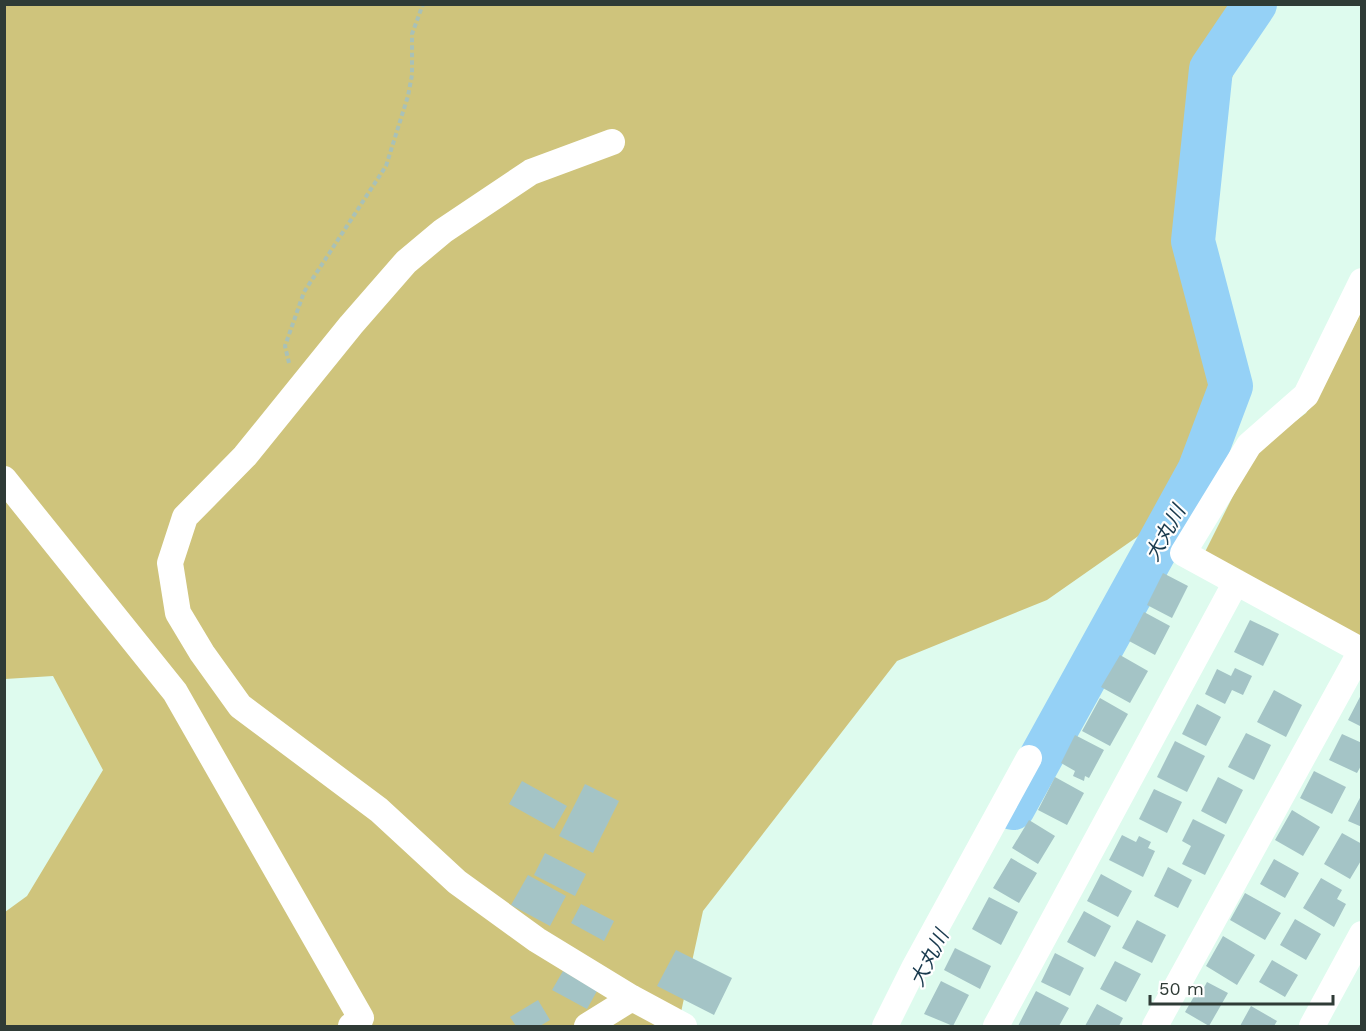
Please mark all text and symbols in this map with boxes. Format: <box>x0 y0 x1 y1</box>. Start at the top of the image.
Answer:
water label: 大丸川 <box>1140 499 1191 565</box>
water label: 大丸川 <box>905 924 954 990</box>
scale bar <box>1150 968 1333 1006</box>
text: 50 m <box>1159 978 1204 999</box>

